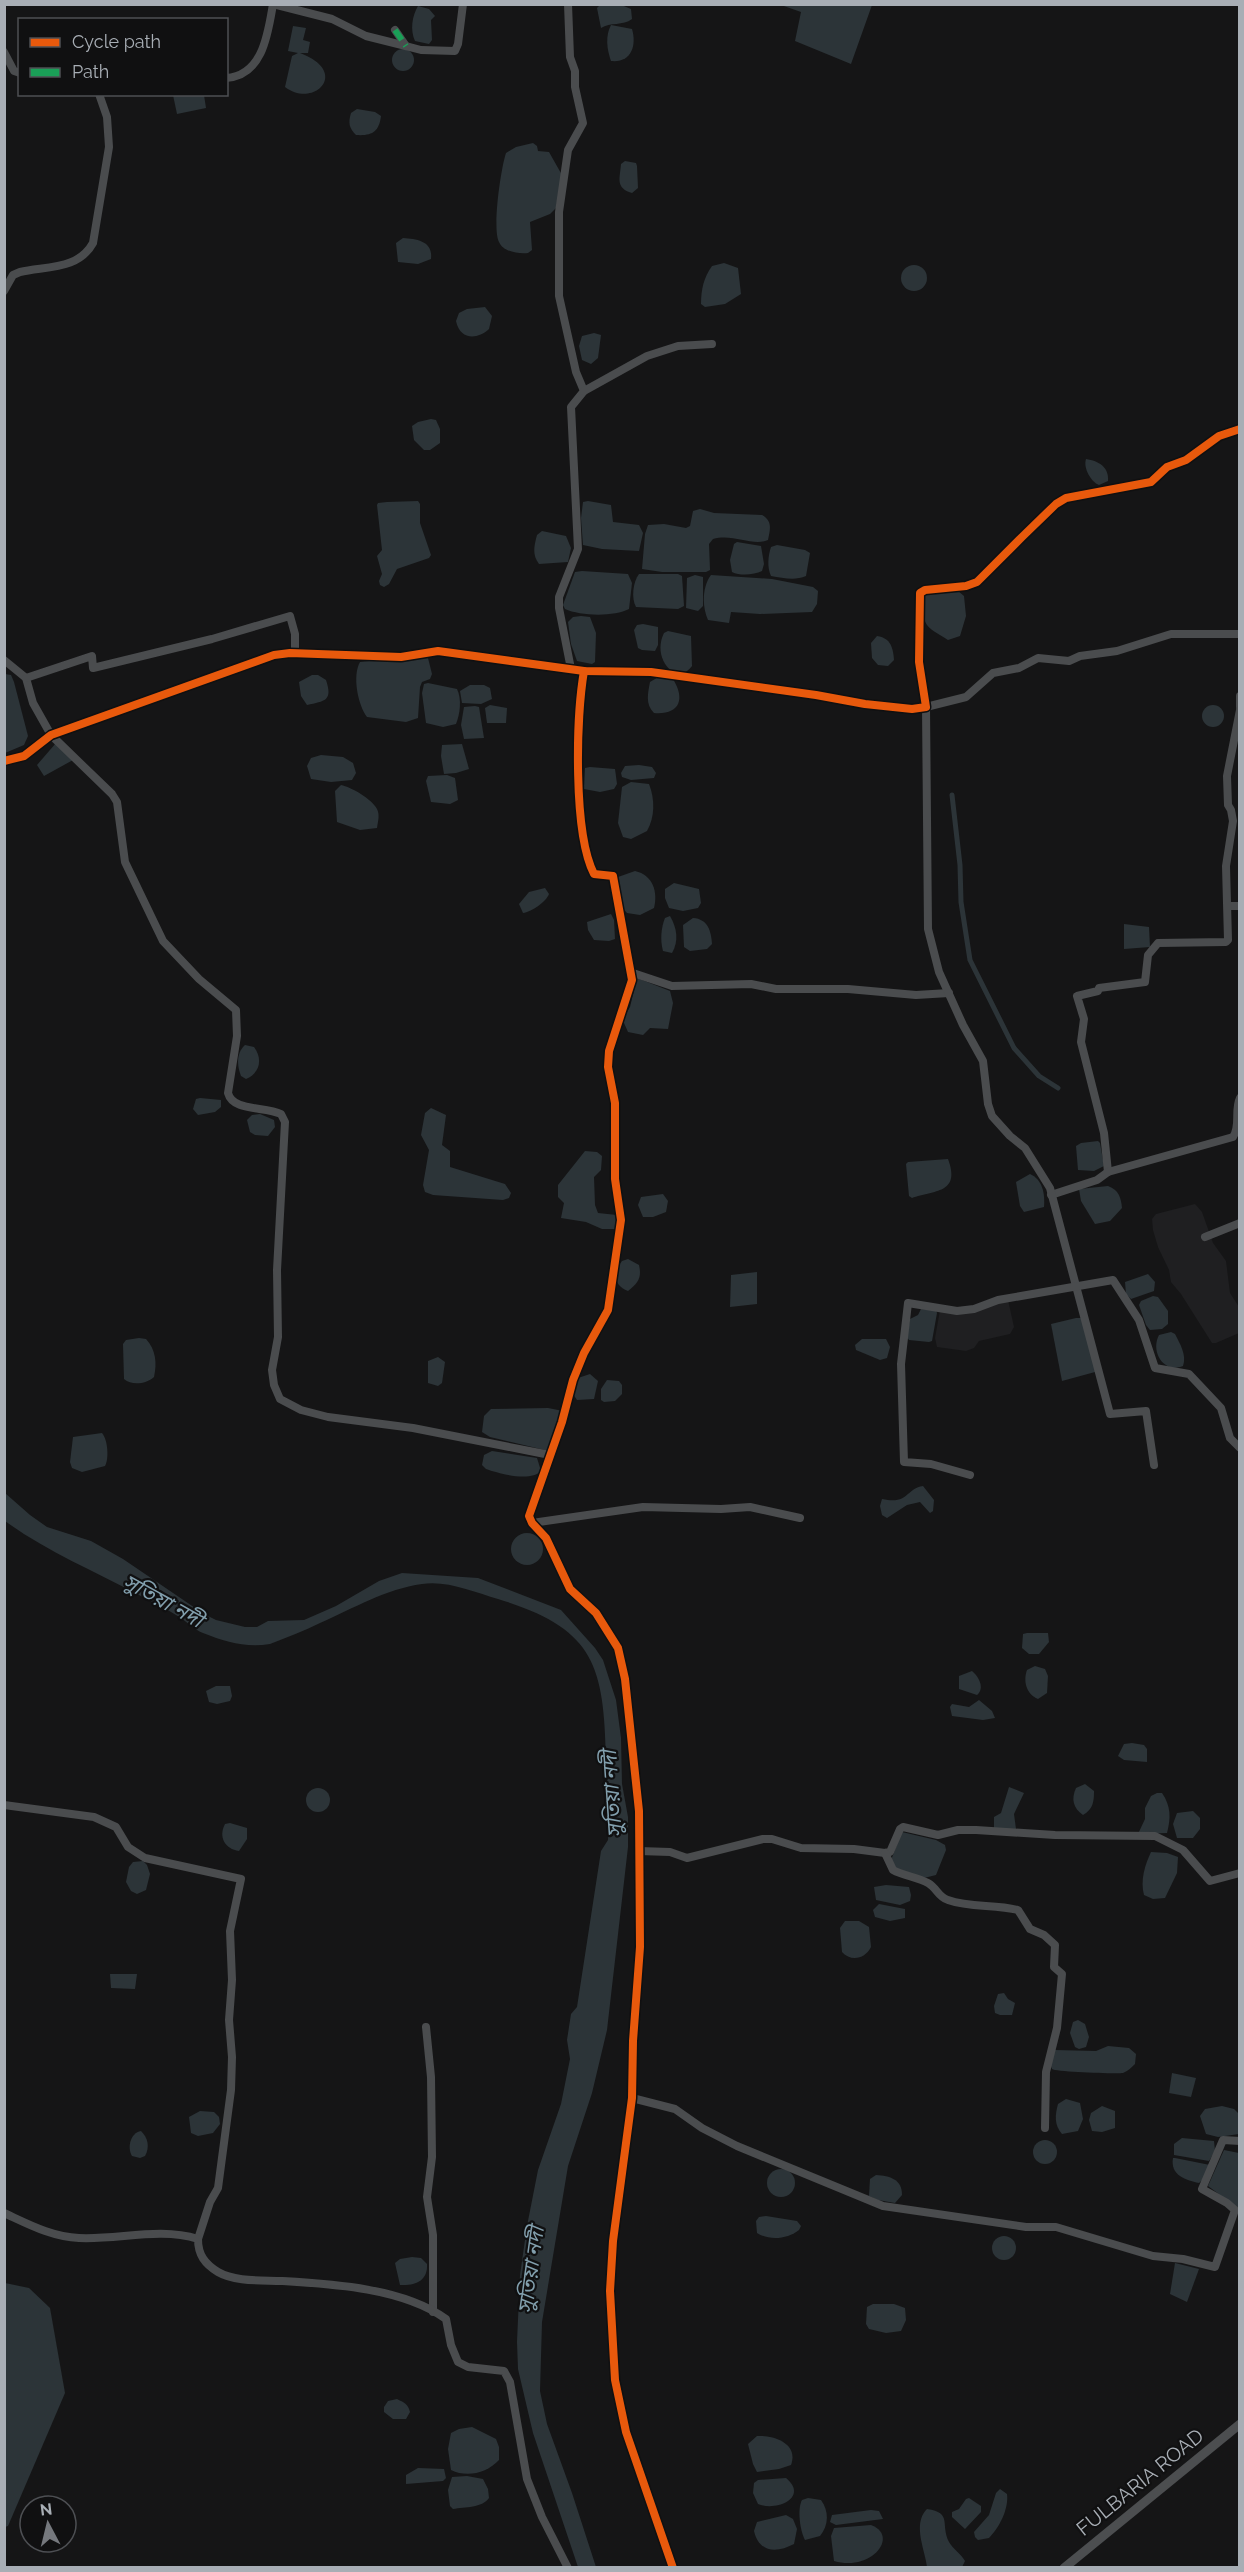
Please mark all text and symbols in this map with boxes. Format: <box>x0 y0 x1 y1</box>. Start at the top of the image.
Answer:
legend <box>18 18 228 96</box>
text: Cycle path <box>72 31 161 52</box>
text: Path <box>72 61 109 82</box>
water label: সুতিয়া নদী <box>119 1568 211 1635</box>
water label: সুতিয়া নদী <box>596 1745 627 1838</box>
water label: সুতিয়া নদী <box>512 2221 550 2315</box>
street label: FULBARIA ROAD <box>1072 2423 1208 2541</box>
north arrow <box>18 2494 78 2554</box>
text: N <box>39 2499 53 2520</box>

